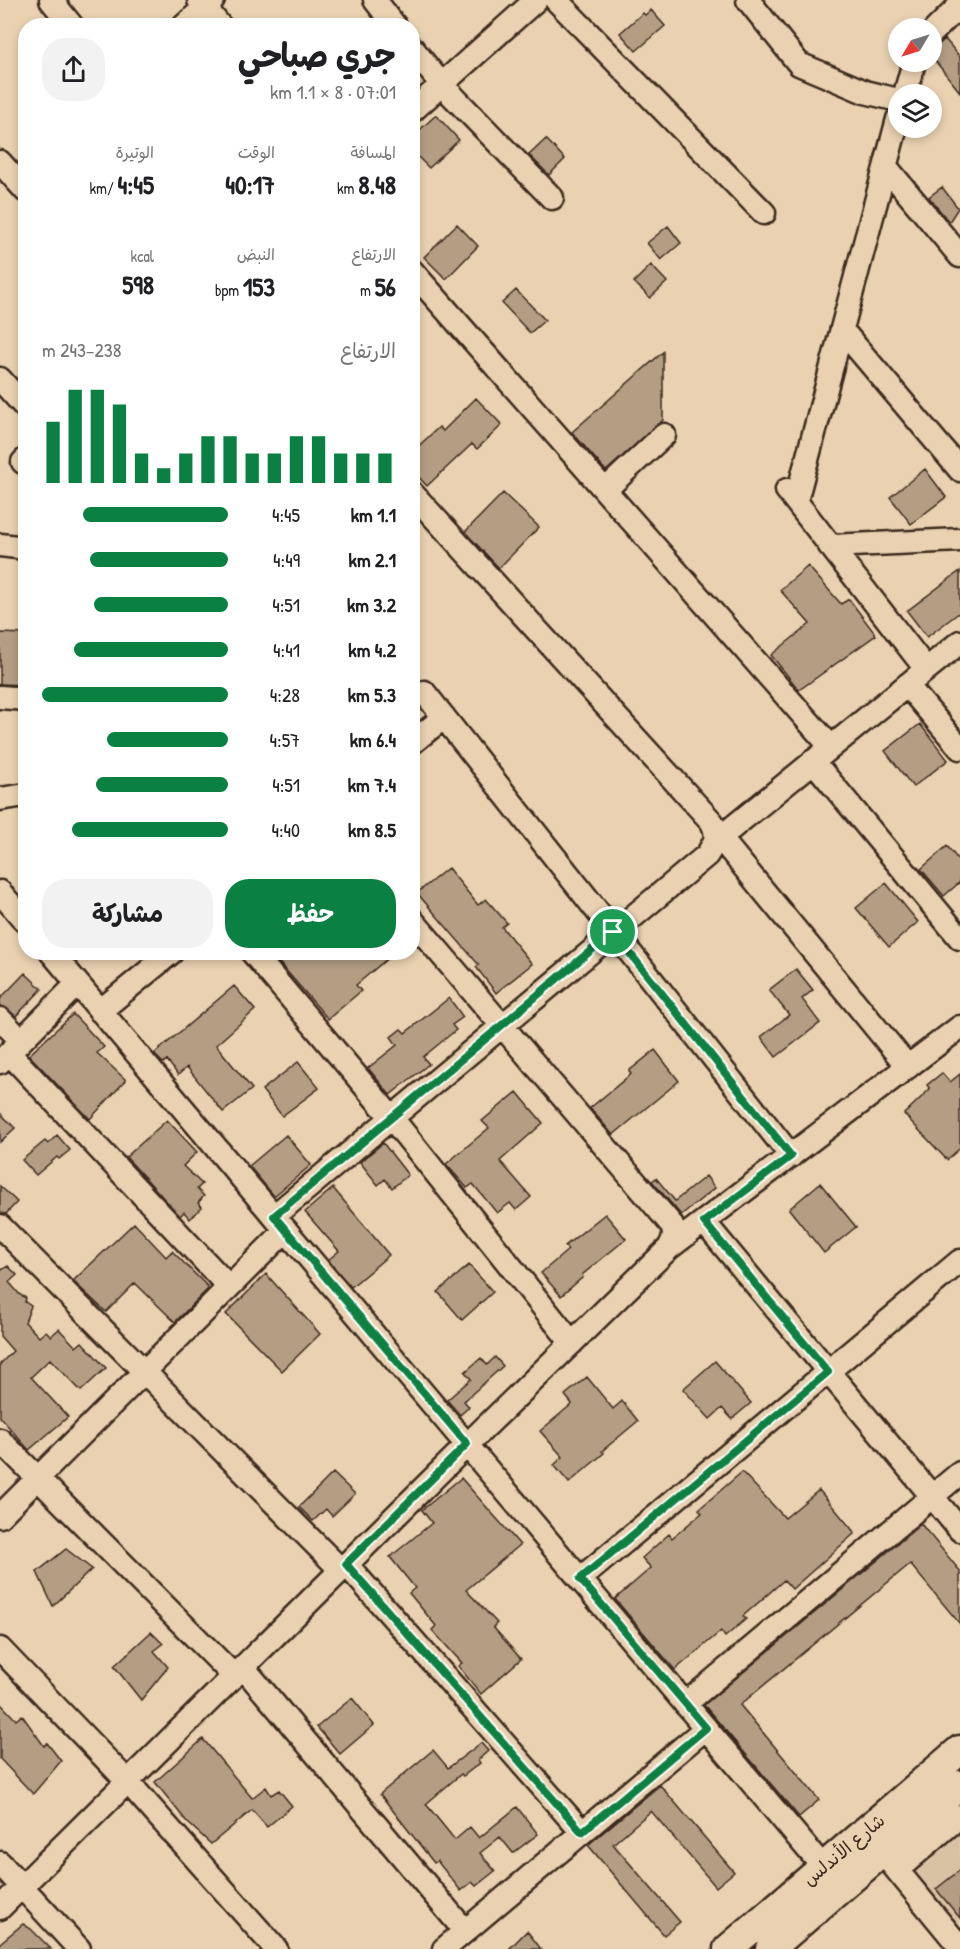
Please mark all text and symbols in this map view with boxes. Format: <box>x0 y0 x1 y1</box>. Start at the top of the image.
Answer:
north arrow <box>888 18 942 72</box>
map controls <box>888 18 942 138</box>
text: جري صباحي <box>238 33 396 77</box>
button: share <box>42 38 105 101</box>
text: 07:01 · 8 × 1.1 km <box>270 78 396 105</box>
button: layers <box>888 84 942 138</box>
text: الوتيرة <box>115 141 154 163</box>
text: الوقت <box>238 141 275 163</box>
text: المسافة <box>350 141 396 163</box>
text: 4:45 <box>117 167 154 202</box>
text: 40:17 <box>225 167 275 202</box>
text: 8.48 <box>358 167 396 202</box>
text: /km <box>89 177 117 199</box>
text: km <box>337 177 358 199</box>
text: النبض <box>237 243 275 265</box>
text: الارتفاع <box>351 243 396 265</box>
text: kcal <box>131 245 154 267</box>
text: 598 <box>122 267 154 302</box>
text: 153 <box>243 269 275 304</box>
text: 56 <box>375 269 396 304</box>
text: bpm <box>215 279 243 301</box>
text: m <box>360 279 375 301</box>
text: 238–243 m <box>42 336 121 363</box>
text: الارتفاع <box>340 337 396 364</box>
text: 4:45 <box>272 501 300 528</box>
text: 1.1 km <box>351 501 396 528</box>
text: 4:49 <box>273 546 300 573</box>
text: 2.1 km <box>349 546 396 573</box>
text: 4:51 <box>272 591 300 618</box>
text: 3.2 km <box>347 591 396 618</box>
text: 4:41 <box>273 636 300 663</box>
text: 4.2 km <box>348 636 396 663</box>
text: 4:28 <box>270 681 300 708</box>
text: 5.3 km <box>348 681 396 708</box>
text: 4:57 <box>270 726 300 753</box>
text: 6.4 km <box>350 726 396 753</box>
text: 4:51 <box>272 771 300 798</box>
text: 7.4 km <box>348 771 396 798</box>
text: 4:40 <box>271 816 300 843</box>
text: 8.5 km <box>348 816 396 843</box>
button: مشاركة <box>42 879 213 948</box>
button: حفظ <box>225 879 396 948</box>
pin <box>587 906 638 957</box>
icon: arrive <box>596 915 629 948</box>
street label: شارع الأندلس <box>797 1808 890 1891</box>

